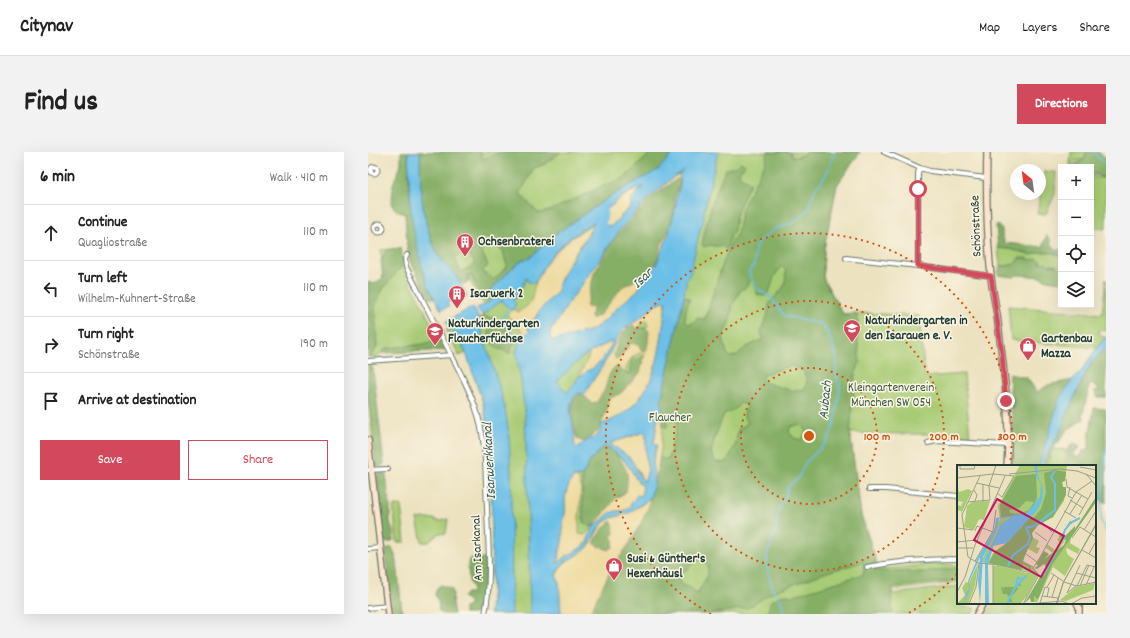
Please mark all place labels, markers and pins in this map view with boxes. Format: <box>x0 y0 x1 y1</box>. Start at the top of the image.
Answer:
building icon: Ochsenbraterei <box>455 232 475 257</box>
place label: Ochsenbraterei <box>478 233 554 252</box>
building icon: Isarwerk 2 <box>447 284 467 309</box>
place label: Isarwerk 2 <box>470 285 524 304</box>
place label: Naturkindergarten in den Isarauen e. V. <box>865 312 968 346</box>
place label: Naturkindergarten Flaucherfüchse <box>448 315 539 349</box>
school or university icon: Naturkindergarten in den Isarauen e. V. <box>842 318 862 343</box>
school or university icon: Naturkindergarten Flaucherfüchse <box>425 321 445 346</box>
place label: Gartenbau Mazza <box>1041 330 1093 364</box>
shop icon: Gartenbau Mazza <box>1018 336 1038 361</box>
centre of rings <box>802 429 816 443</box>
place label: Susi & Günther's Hexenhäusl <box>627 550 706 584</box>
shop icon: Susi & Günther's Hexenhäusl <box>604 556 624 581</box>

